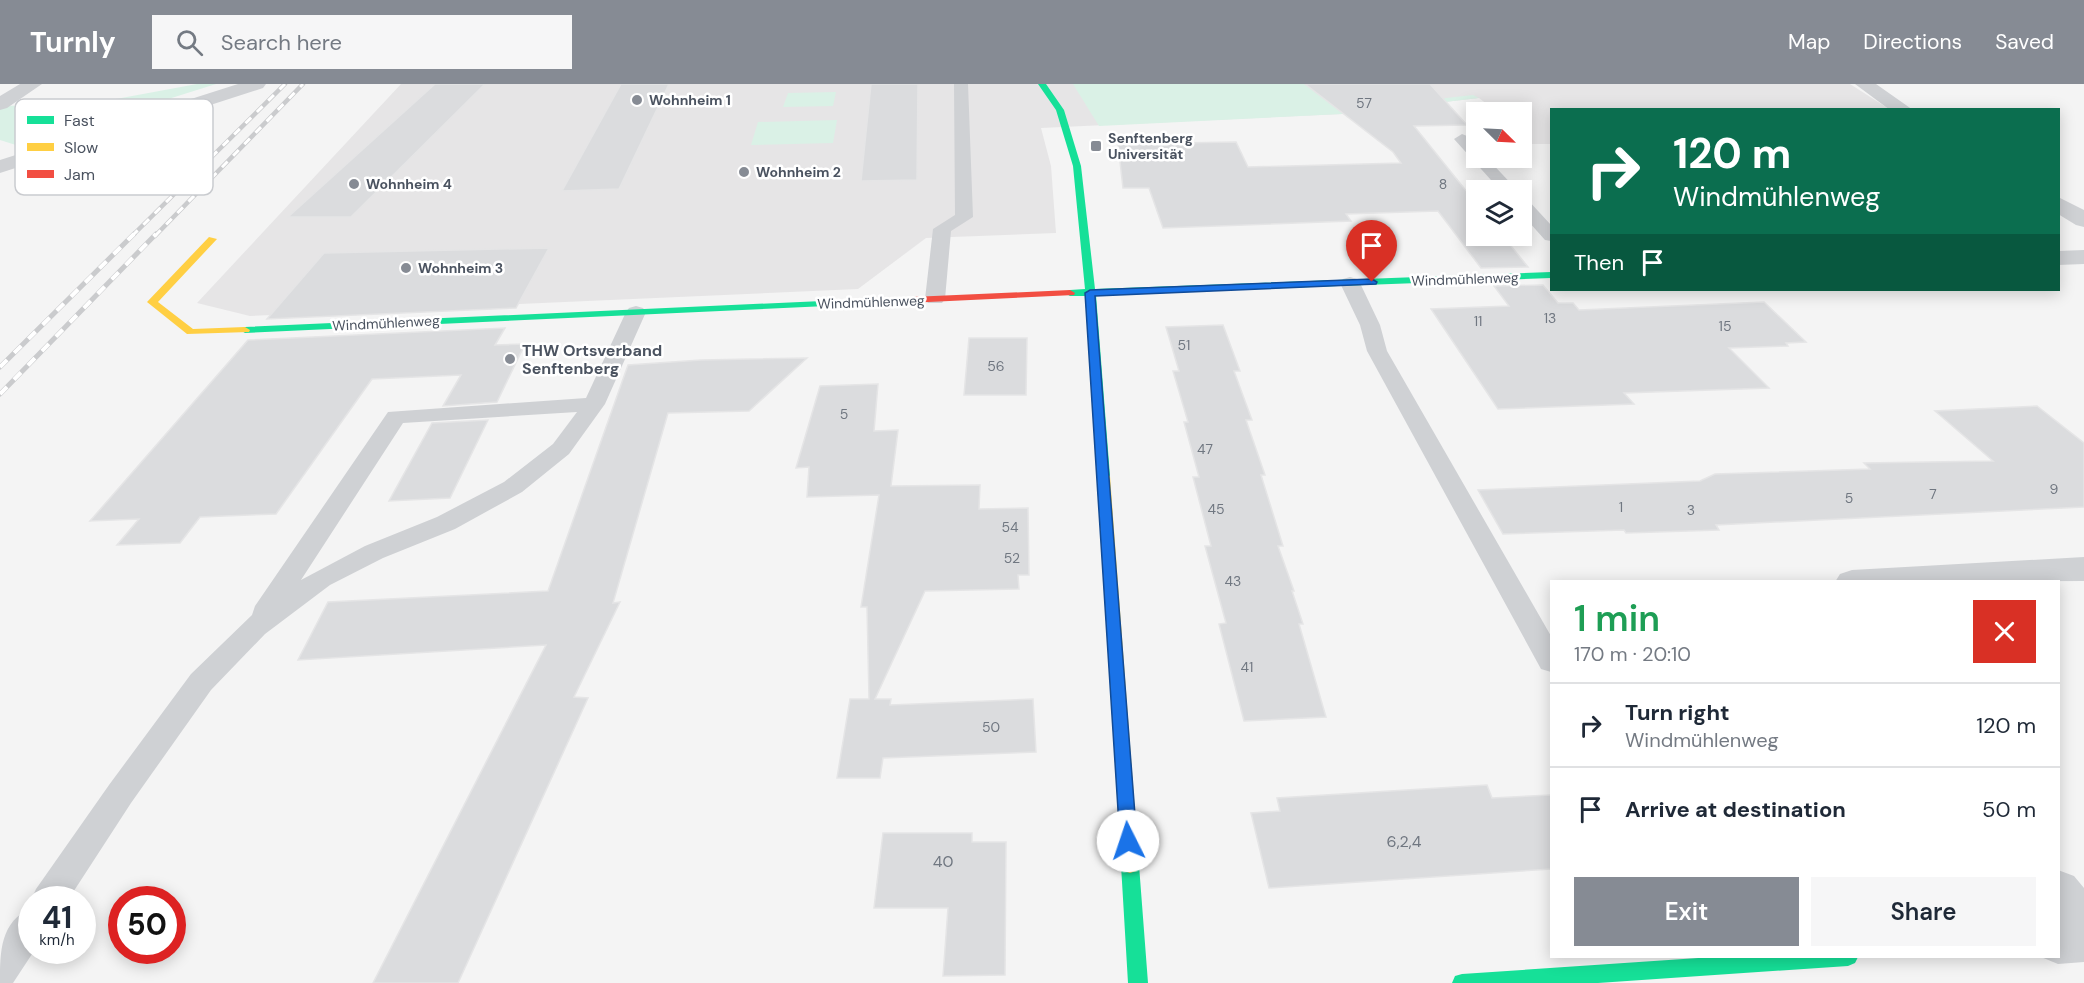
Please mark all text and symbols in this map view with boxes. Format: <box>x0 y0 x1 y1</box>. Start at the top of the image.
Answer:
search box <box>152 15 572 69</box>
text: Turnly <box>30 24 116 61</box>
icon: search <box>173 26 206 59</box>
text: Search here <box>221 28 342 57</box>
text: Map <box>1788 28 1830 56</box>
text: Directions <box>1863 28 1962 56</box>
text: Saved <box>1995 28 2054 56</box>
place label: Wohnheim 1 <box>649 91 731 109</box>
marker: Wohnheim 1 <box>630 93 644 107</box>
house number: 57 <box>1356 94 1372 112</box>
legend <box>15 99 213 195</box>
north arrow <box>1466 102 1532 168</box>
map controls <box>1466 102 1532 246</box>
text: Fast <box>64 110 95 131</box>
text: 120 m <box>1673 126 1791 181</box>
place label: Senftenberg Universität <box>1108 129 1193 163</box>
icon: right <box>1574 132 1652 210</box>
text: Slow <box>64 137 98 158</box>
marker: Senftenberg Universität <box>1089 139 1103 153</box>
place label: Wohnheim 2 <box>756 163 841 181</box>
text: Jam <box>64 164 95 185</box>
marker: Wohnheim 2 <box>737 165 751 179</box>
place label: Wohnheim 4 <box>366 175 452 193</box>
house number: 8 <box>1439 175 1447 193</box>
marker: Wohnheim 4 <box>347 177 361 191</box>
text: Windmühlenweg <box>1673 179 1880 214</box>
button: layers <box>1466 180 1532 246</box>
pin <box>1346 220 1397 282</box>
icon: arrive <box>1355 229 1388 262</box>
icon: arrive <box>1636 246 1669 279</box>
text: Then <box>1574 248 1624 277</box>
place label: Wohnheim 3 <box>418 259 503 277</box>
marker: Wohnheim 3 <box>399 261 413 275</box>
street label: Windmühlenweg <box>1411 268 1519 290</box>
street label: Windmühlenweg <box>817 291 925 313</box>
house number: 13 <box>1544 309 1556 327</box>
street label: Windmühlenweg <box>332 311 440 335</box>
house number: 11 <box>1474 312 1482 330</box>
house number: 15 <box>1719 317 1731 335</box>
house number: 51 <box>1178 336 1190 354</box>
place label: THW Ortsverband Senftenberg <box>522 340 662 379</box>
marker: THW Ortsverband Senftenberg <box>503 352 517 366</box>
house number: 56 <box>987 357 1005 375</box>
house number: 5 <box>840 405 848 423</box>
house number: 47 <box>1197 440 1213 458</box>
house number: 9 <box>2050 480 2059 498</box>
house number: 7 <box>1929 485 1937 503</box>
house number: 5 <box>1845 489 1853 507</box>
house number: 1 <box>1619 498 1623 516</box>
house number: 45 <box>1207 500 1225 518</box>
house number: 3 <box>1687 501 1695 519</box>
house number: 54 <box>1001 518 1019 536</box>
house number: 52 <box>1004 549 1020 567</box>
house number: 43 <box>1225 572 1241 590</box>
text: 1 min <box>1574 595 1660 642</box>
button: close <box>1973 600 2036 663</box>
text: 170 m · 20:10 <box>1574 641 1691 667</box>
house number: 41 <box>1241 658 1253 676</box>
text: Turn right <box>1625 698 1730 727</box>
icon: right <box>1574 709 1607 742</box>
text: 120 m <box>1976 711 2036 740</box>
house number: 50 <box>982 718 1000 736</box>
text: Windmühlenweg <box>1625 727 1779 753</box>
icon: arrive <box>1574 793 1607 826</box>
text: Arrive at destination <box>1625 795 1846 824</box>
text: 50 m <box>1982 795 2036 824</box>
position arrow <box>1096 809 1160 873</box>
house number: 6,2,4 <box>1387 831 1422 852</box>
house number: 40 <box>933 851 953 872</box>
button: Exit <box>1574 877 1799 946</box>
button: Share <box>1811 877 2036 946</box>
speed limit sign: 50 <box>108 886 186 964</box>
text: 41 <box>42 898 72 937</box>
text: km/h <box>39 930 75 950</box>

